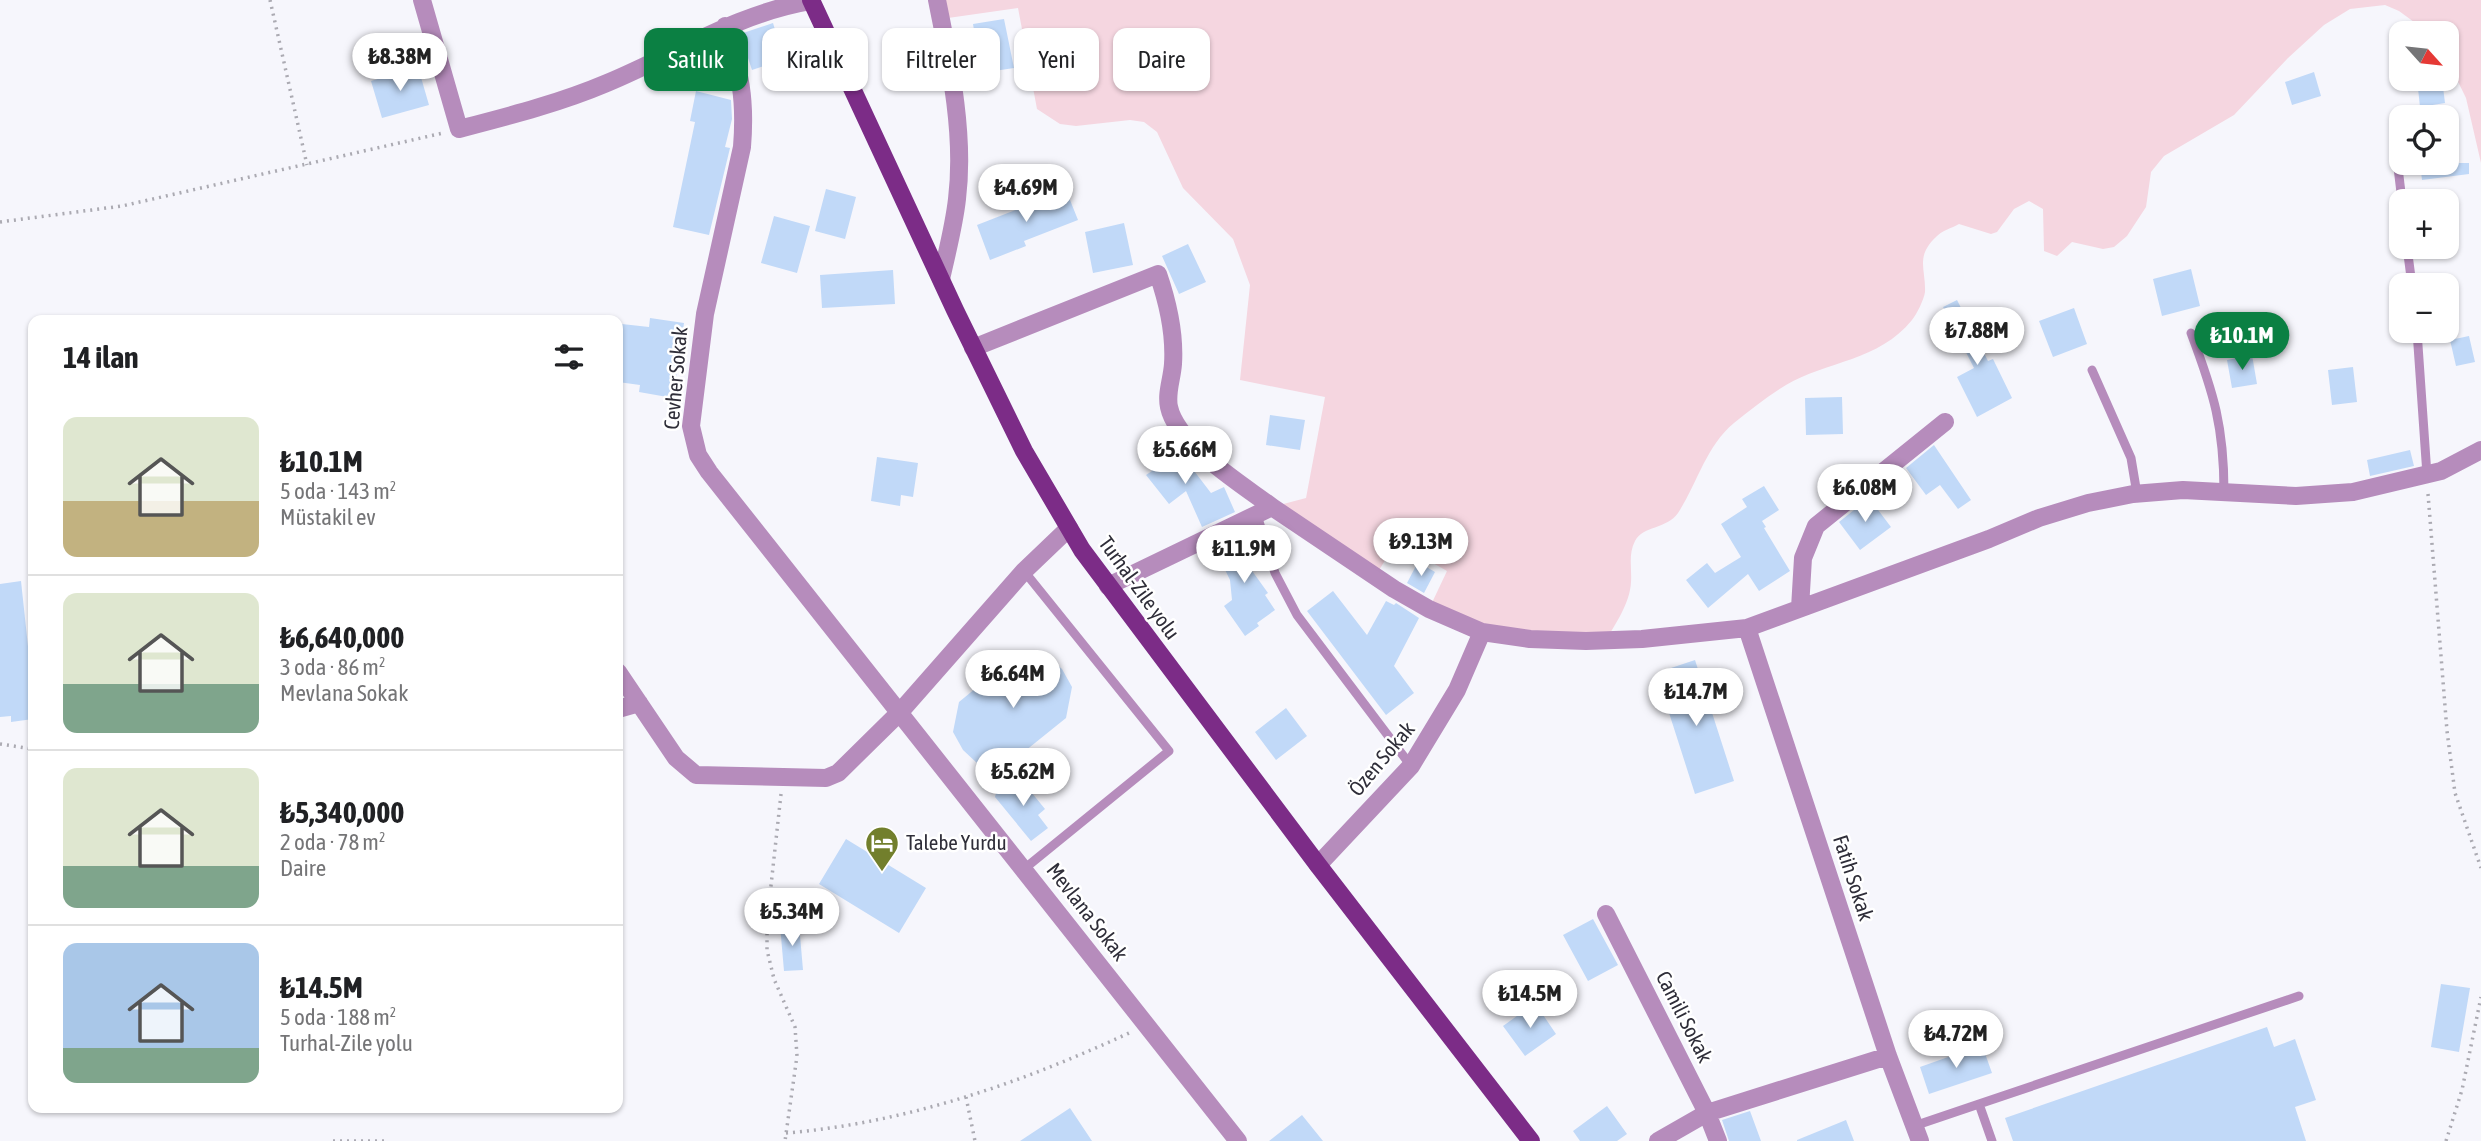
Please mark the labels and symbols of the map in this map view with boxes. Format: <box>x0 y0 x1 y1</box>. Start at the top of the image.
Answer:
north arrow <box>2389 21 2459 91</box>
pin: ₺8.38M <box>343 34 457 93</box>
pin: ₺4.69M <box>969 164 1083 224</box>
pin: ₺7.88M <box>1920 308 2034 367</box>
pin: ₺10.1M <box>2185 312 2299 372</box>
street label: Cevher Sokak <box>659 325 691 430</box>
pin: ₺5.66M <box>1128 426 1242 486</box>
pin: ₺6.08M <box>1808 464 1922 524</box>
pin: ₺9.13M <box>1364 518 1478 578</box>
pin: ₺11.9M <box>1187 526 1301 585</box>
street label: Turhal-Zile yolu <box>1094 531 1185 644</box>
pin: ₺6.64M <box>956 650 1070 710</box>
pin: ₺14.7M <box>1639 668 1753 728</box>
street label: Özen Sokak <box>1343 716 1419 800</box>
pin: ₺5.62M <box>966 748 1080 808</box>
hotel icon: Talebe Yurdu <box>863 824 901 873</box>
place label: Talebe Yurdu <box>906 830 1007 854</box>
street label: Fatih Sokak <box>1829 832 1879 924</box>
street label: Mevlana Sokak <box>1042 858 1133 965</box>
pin: ₺5.34M <box>735 888 849 948</box>
street label: Camili Sokak <box>1652 967 1718 1066</box>
pin: ₺14.5M <box>1473 970 1587 1030</box>
pin: ₺4.72M <box>1899 1010 2013 1070</box>

